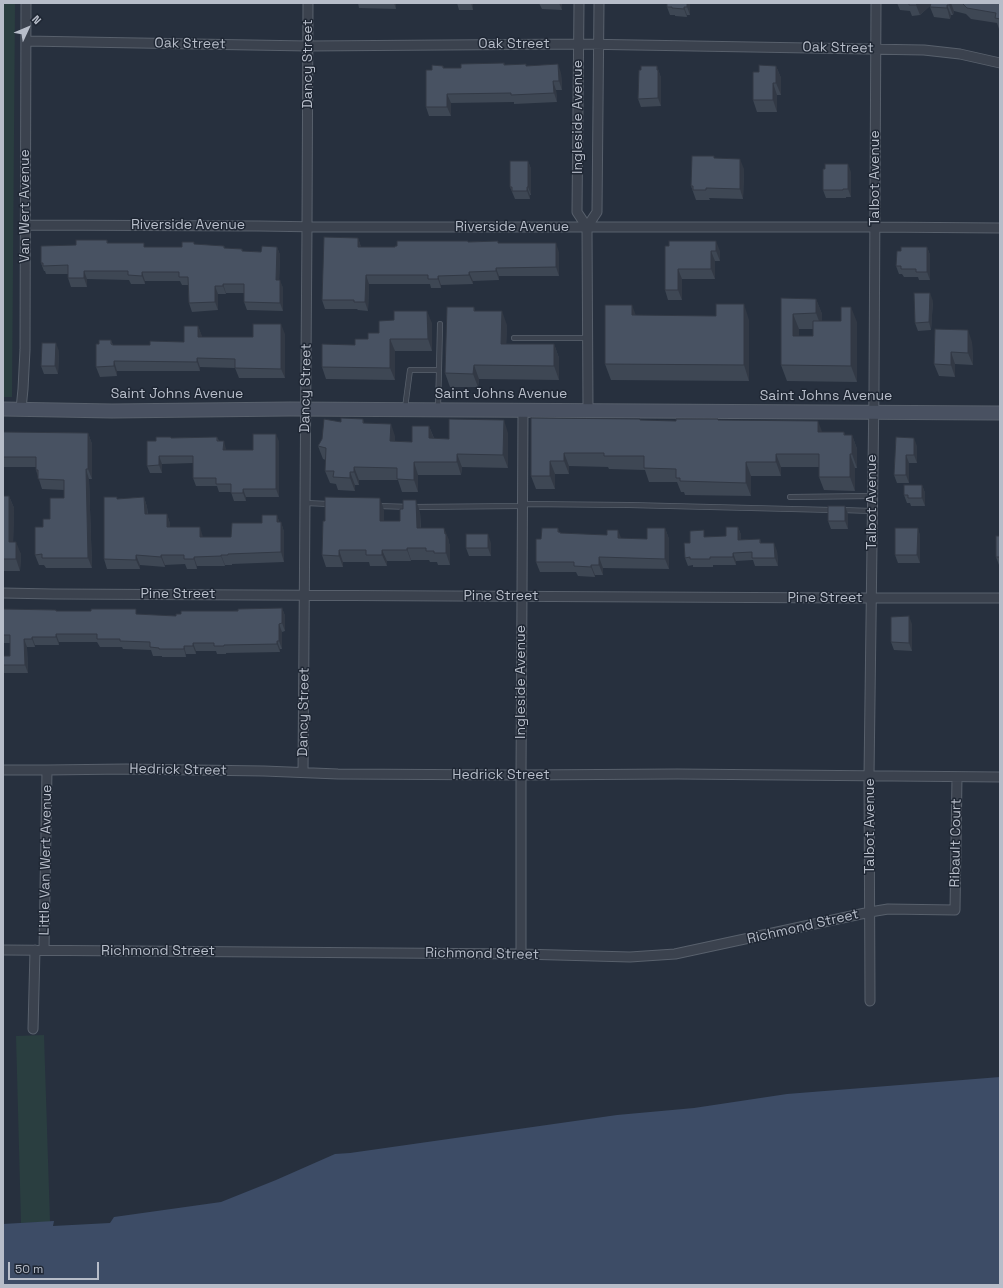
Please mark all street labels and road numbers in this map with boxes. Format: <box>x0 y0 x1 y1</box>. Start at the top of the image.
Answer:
street label: Dancy Street <box>300 19 316 109</box>
street label: Oak Street <box>154 35 226 53</box>
street label: Oak Street <box>478 36 550 52</box>
street label: Oak Street <box>802 39 874 57</box>
street label: Ingleside Avenue <box>570 60 586 174</box>
street label: Talbot Avenue <box>867 130 883 226</box>
street label: Van Wert Avenue <box>17 149 33 263</box>
street label: Riverside Avenue <box>131 217 245 233</box>
street label: Riverside Avenue <box>455 219 569 235</box>
street label: Dancy Street <box>297 343 315 433</box>
street label: Saint Johns Avenue <box>111 386 243 402</box>
street label: Saint Johns Avenue <box>435 386 567 402</box>
street label: Saint Johns Avenue <box>760 388 892 404</box>
street label: Talbot Avenue <box>864 454 880 550</box>
street label: Pine Street <box>140 586 216 602</box>
street label: Pine Street <box>463 588 539 604</box>
street label: Pine Street <box>787 590 863 606</box>
street label: Ingleside Avenue <box>513 625 529 739</box>
street label: Dancy Street <box>295 667 313 757</box>
street label: Hedrick Street <box>129 761 227 779</box>
street label: Hedrick Street <box>452 767 550 783</box>
street label: Talbot Avenue <box>862 778 878 874</box>
street label: Little Van Wert Avenue <box>36 784 56 936</box>
street label: Ribault Court <box>947 798 965 888</box>
street label: Richmond Street <box>746 906 860 948</box>
street label: Richmond Street <box>101 943 215 959</box>
street label: Richmond Street <box>425 945 539 963</box>

